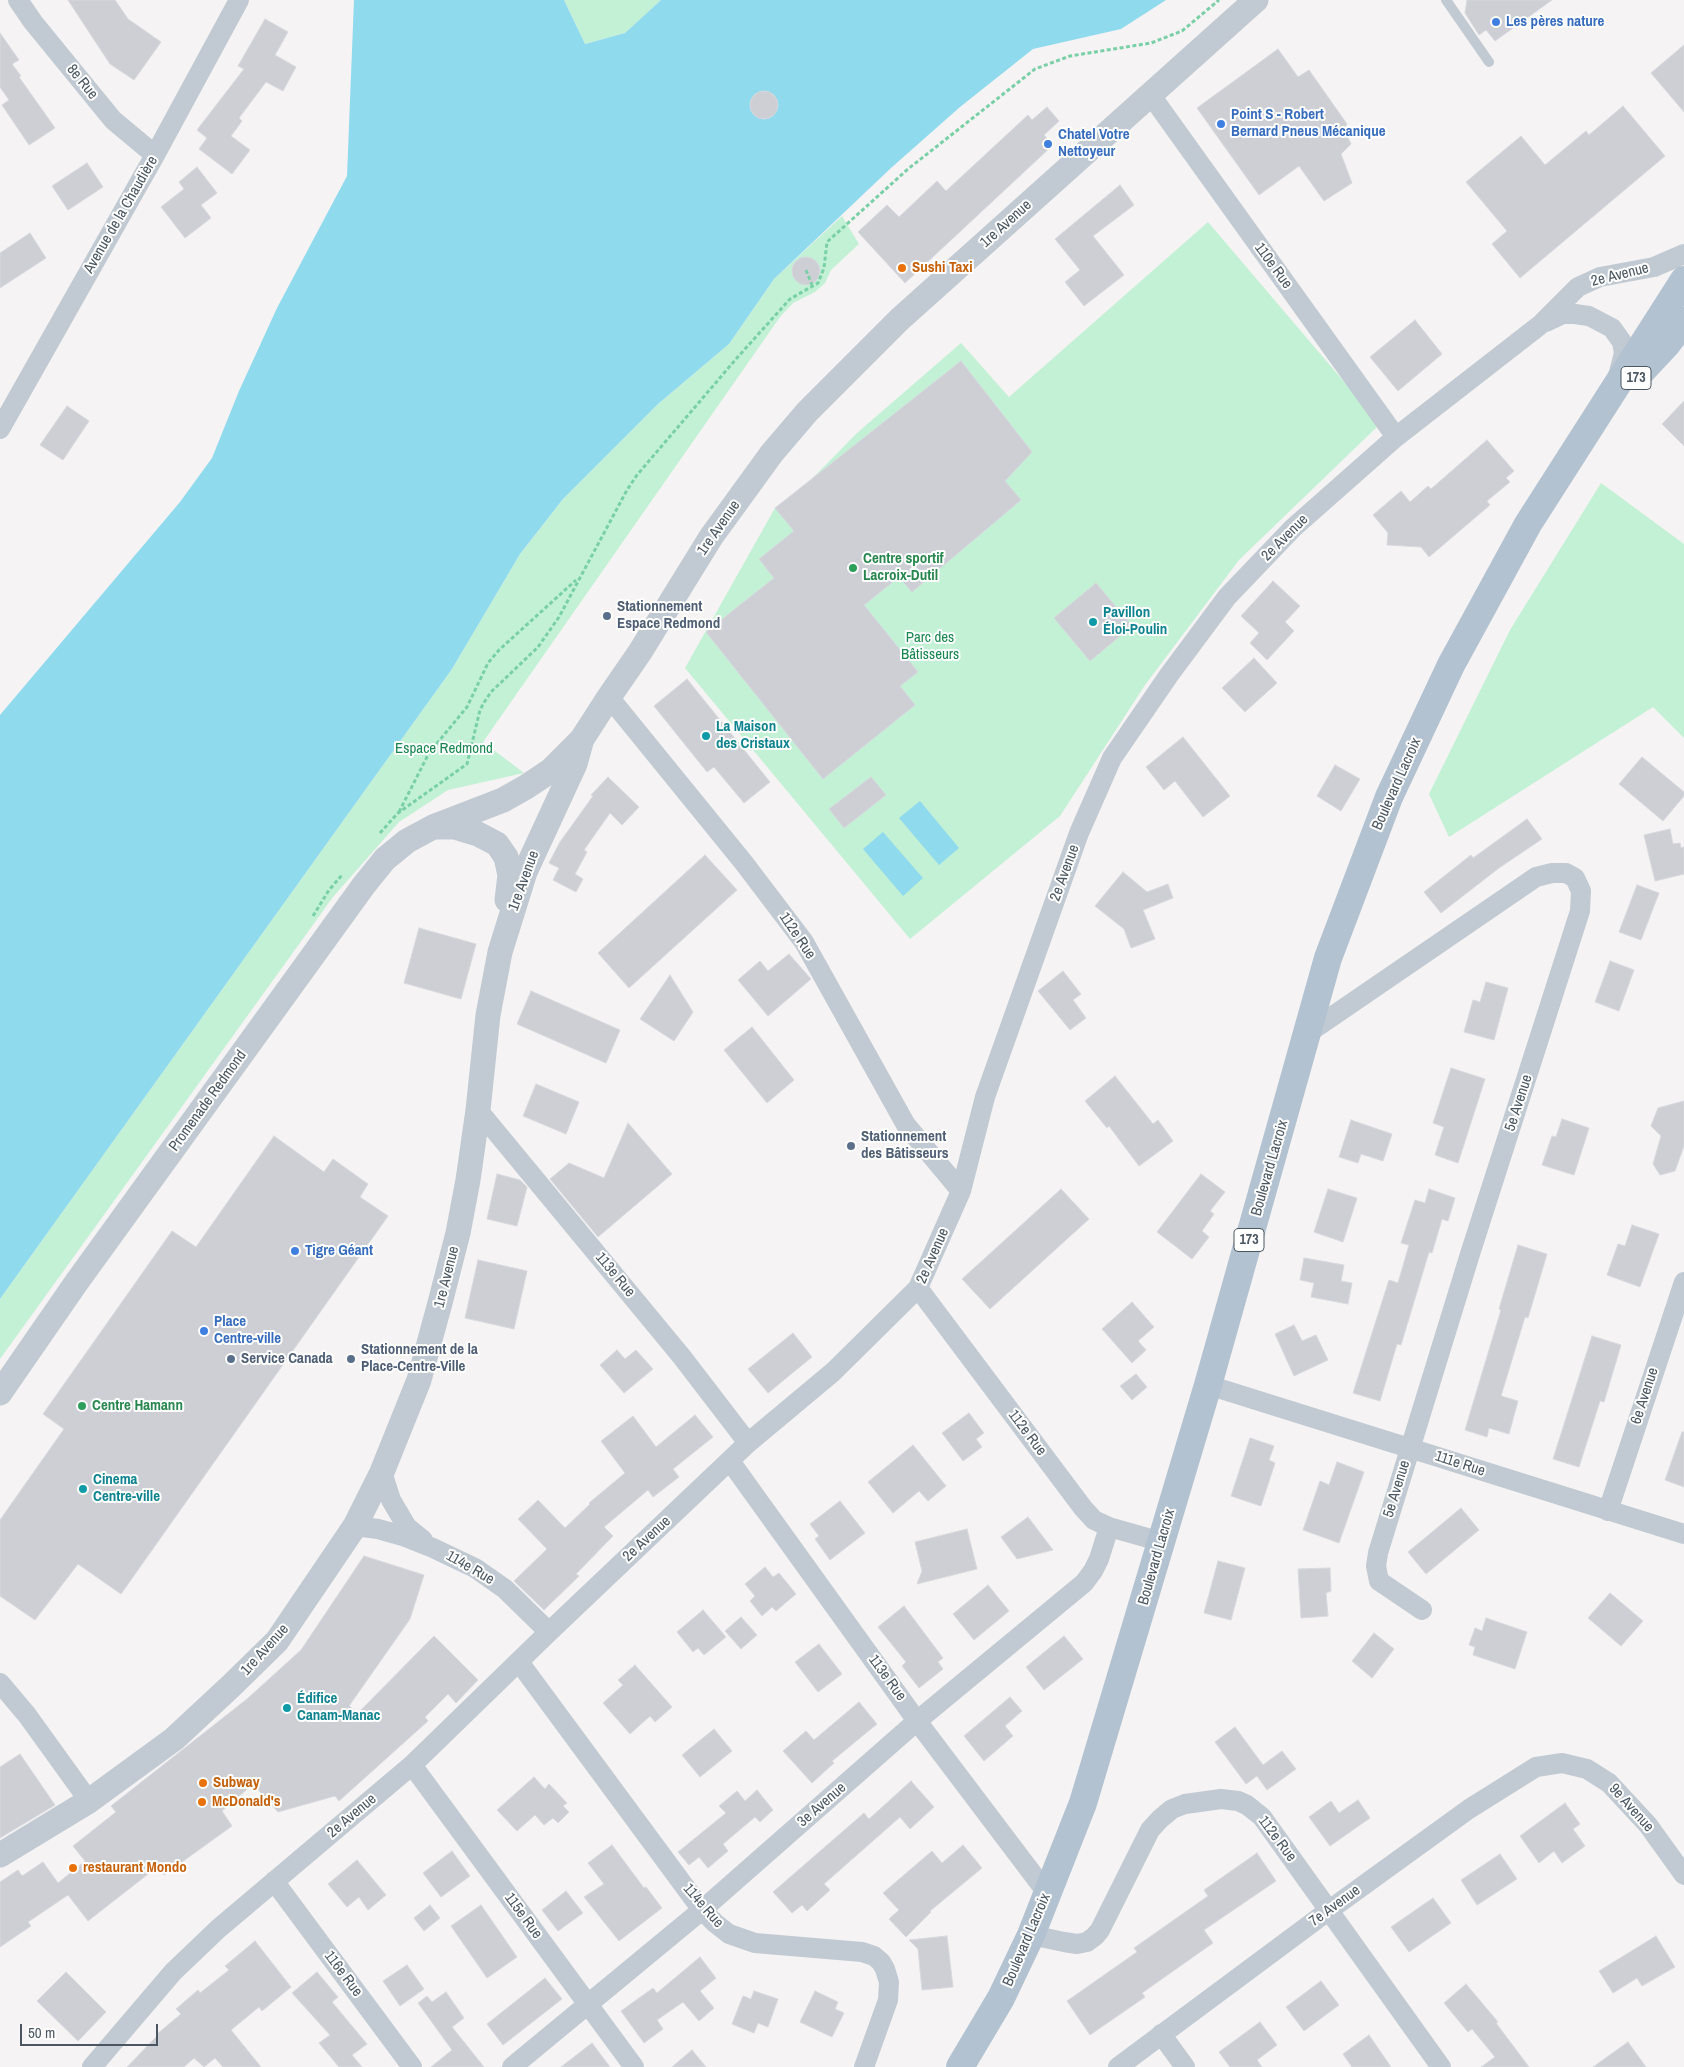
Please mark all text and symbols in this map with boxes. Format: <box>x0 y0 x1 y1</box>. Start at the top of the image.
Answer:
place label: Les pères nature <box>1506 13 1604 31</box>
marker: Les pères nature <box>1490 16 1502 28</box>
street label: 8e Rue <box>63 61 101 103</box>
place label: Point S - Robert Bernard Pneus Mécanique <box>1231 106 1385 141</box>
marker: Point S - Robert Bernard Pneus Mécanique <box>1215 118 1227 130</box>
place label: Chatel Votre Nettoyeur <box>1058 126 1130 161</box>
marker: Chatel Votre Nettoyeur <box>1042 138 1054 150</box>
street label: Avenue de la Chaudière <box>80 153 162 277</box>
street label: 1re Avenue <box>977 196 1035 252</box>
street label: 110e Rue <box>1250 239 1296 293</box>
place label: Sushi Taxi <box>912 259 973 277</box>
street label: 2e Avenue <box>1589 259 1651 291</box>
marker: Sushi Taxi <box>896 262 908 274</box>
road number: 173 <box>1621 366 1651 389</box>
street label: 1re Avenue <box>694 497 744 559</box>
street label: 2e Avenue <box>1258 511 1312 565</box>
place label: Centre sportif Lacroix-Dutil <box>863 550 944 585</box>
marker: Centre sportif Lacroix-Dutil <box>847 562 859 574</box>
place label: Stationnement Espace Redmond <box>617 598 720 633</box>
place label: Pavillon Éloi-Poulin <box>1103 604 1167 639</box>
marker: Stationnement Espace Redmond <box>601 610 613 622</box>
marker: Pavillon Éloi-Poulin <box>1087 616 1099 628</box>
park label: Parc des Bâtisseurs <box>901 629 959 664</box>
place label: La Maison des Cristaux <box>716 718 790 753</box>
marker: La Maison des Cristaux <box>700 730 712 742</box>
street label: Boulevard Lacroix <box>1369 735 1425 833</box>
park label: Espace Redmond <box>395 740 493 758</box>
street label: 2e Avenue <box>1047 842 1083 904</box>
street label: 1re Avenue <box>505 848 543 914</box>
street label: 112e Rue <box>775 909 819 963</box>
street label: Promenade Redmond <box>165 1047 251 1155</box>
street label: 5e Avenue <box>1501 1072 1537 1134</box>
street label: Boulevard Lacroix <box>1248 1118 1292 1218</box>
place label: Stationnement des Bâtisseurs <box>861 1128 949 1163</box>
marker: Stationnement des Bâtisseurs <box>845 1140 857 1152</box>
street label: 2e Avenue <box>913 1226 953 1286</box>
road number: 173 <box>1234 1228 1264 1252</box>
place label: Tigre Géant <box>305 1242 373 1260</box>
street label: 1re Avenue <box>431 1244 463 1310</box>
marker: Tigre Géant <box>289 1245 301 1257</box>
street label: 113e Rue <box>591 1249 639 1301</box>
place label: Place Centre-ville <box>214 1313 281 1348</box>
marker: Place Centre-ville <box>198 1325 210 1337</box>
place label: Stationnement de la Place-Centre-Ville <box>361 1341 478 1376</box>
place label: Service Canada <box>241 1350 333 1368</box>
marker: Service Canada <box>225 1353 237 1365</box>
marker: Stationnement de la Place-Centre-Ville <box>345 1353 357 1365</box>
street label: 6e Avenue <box>1627 1365 1663 1427</box>
place label: Centre Hamann <box>92 1397 183 1415</box>
marker: Centre Hamann <box>76 1400 88 1412</box>
street label: 112e Rue <box>1004 1407 1050 1459</box>
street label: 111e Rue <box>1433 1447 1487 1481</box>
street label: 5e Avenue <box>1380 1458 1414 1520</box>
place label: Cinema Centre-ville <box>93 1471 160 1506</box>
marker: Cinema Centre-ville <box>77 1483 89 1495</box>
street label: Boulevard Lacroix <box>1135 1507 1179 1607</box>
street label: 2e Avenue <box>619 1512 675 1566</box>
street label: 114e Rue <box>443 1547 497 1589</box>
street label: 1re Avenue <box>237 1621 293 1679</box>
street label: 113e Rue <box>864 1651 910 1705</box>
place label: Édifice Canam-Manac <box>297 1690 380 1725</box>
marker: Édifice Canam-Manac <box>281 1702 293 1714</box>
place label: Subway <box>213 1774 259 1792</box>
marker: Subway <box>197 1777 209 1789</box>
street label: 3e Avenue <box>794 1779 850 1831</box>
street label: 9e Avenue <box>1605 1780 1657 1836</box>
street label: 2e Avenue <box>324 1790 380 1842</box>
place label: McDonald's <box>212 1793 281 1811</box>
marker: McDonald's <box>196 1796 208 1808</box>
street label: 112e Rue <box>1254 1813 1300 1865</box>
place label: restaurant Mondo <box>83 1859 187 1877</box>
marker: restaurant Mondo <box>67 1862 79 1874</box>
street label: 114e Rue <box>679 1880 727 1932</box>
street label: 7e Avenue <box>1306 1881 1364 1931</box>
street label: 115e Rue <box>500 1889 546 1943</box>
street label: Boulevard Lacroix <box>999 1891 1055 1989</box>
street label: 116e Rue <box>320 1948 366 2000</box>
scale bar <box>22 2014 160 2046</box>
text: 50 m <box>28 2022 55 2043</box>

